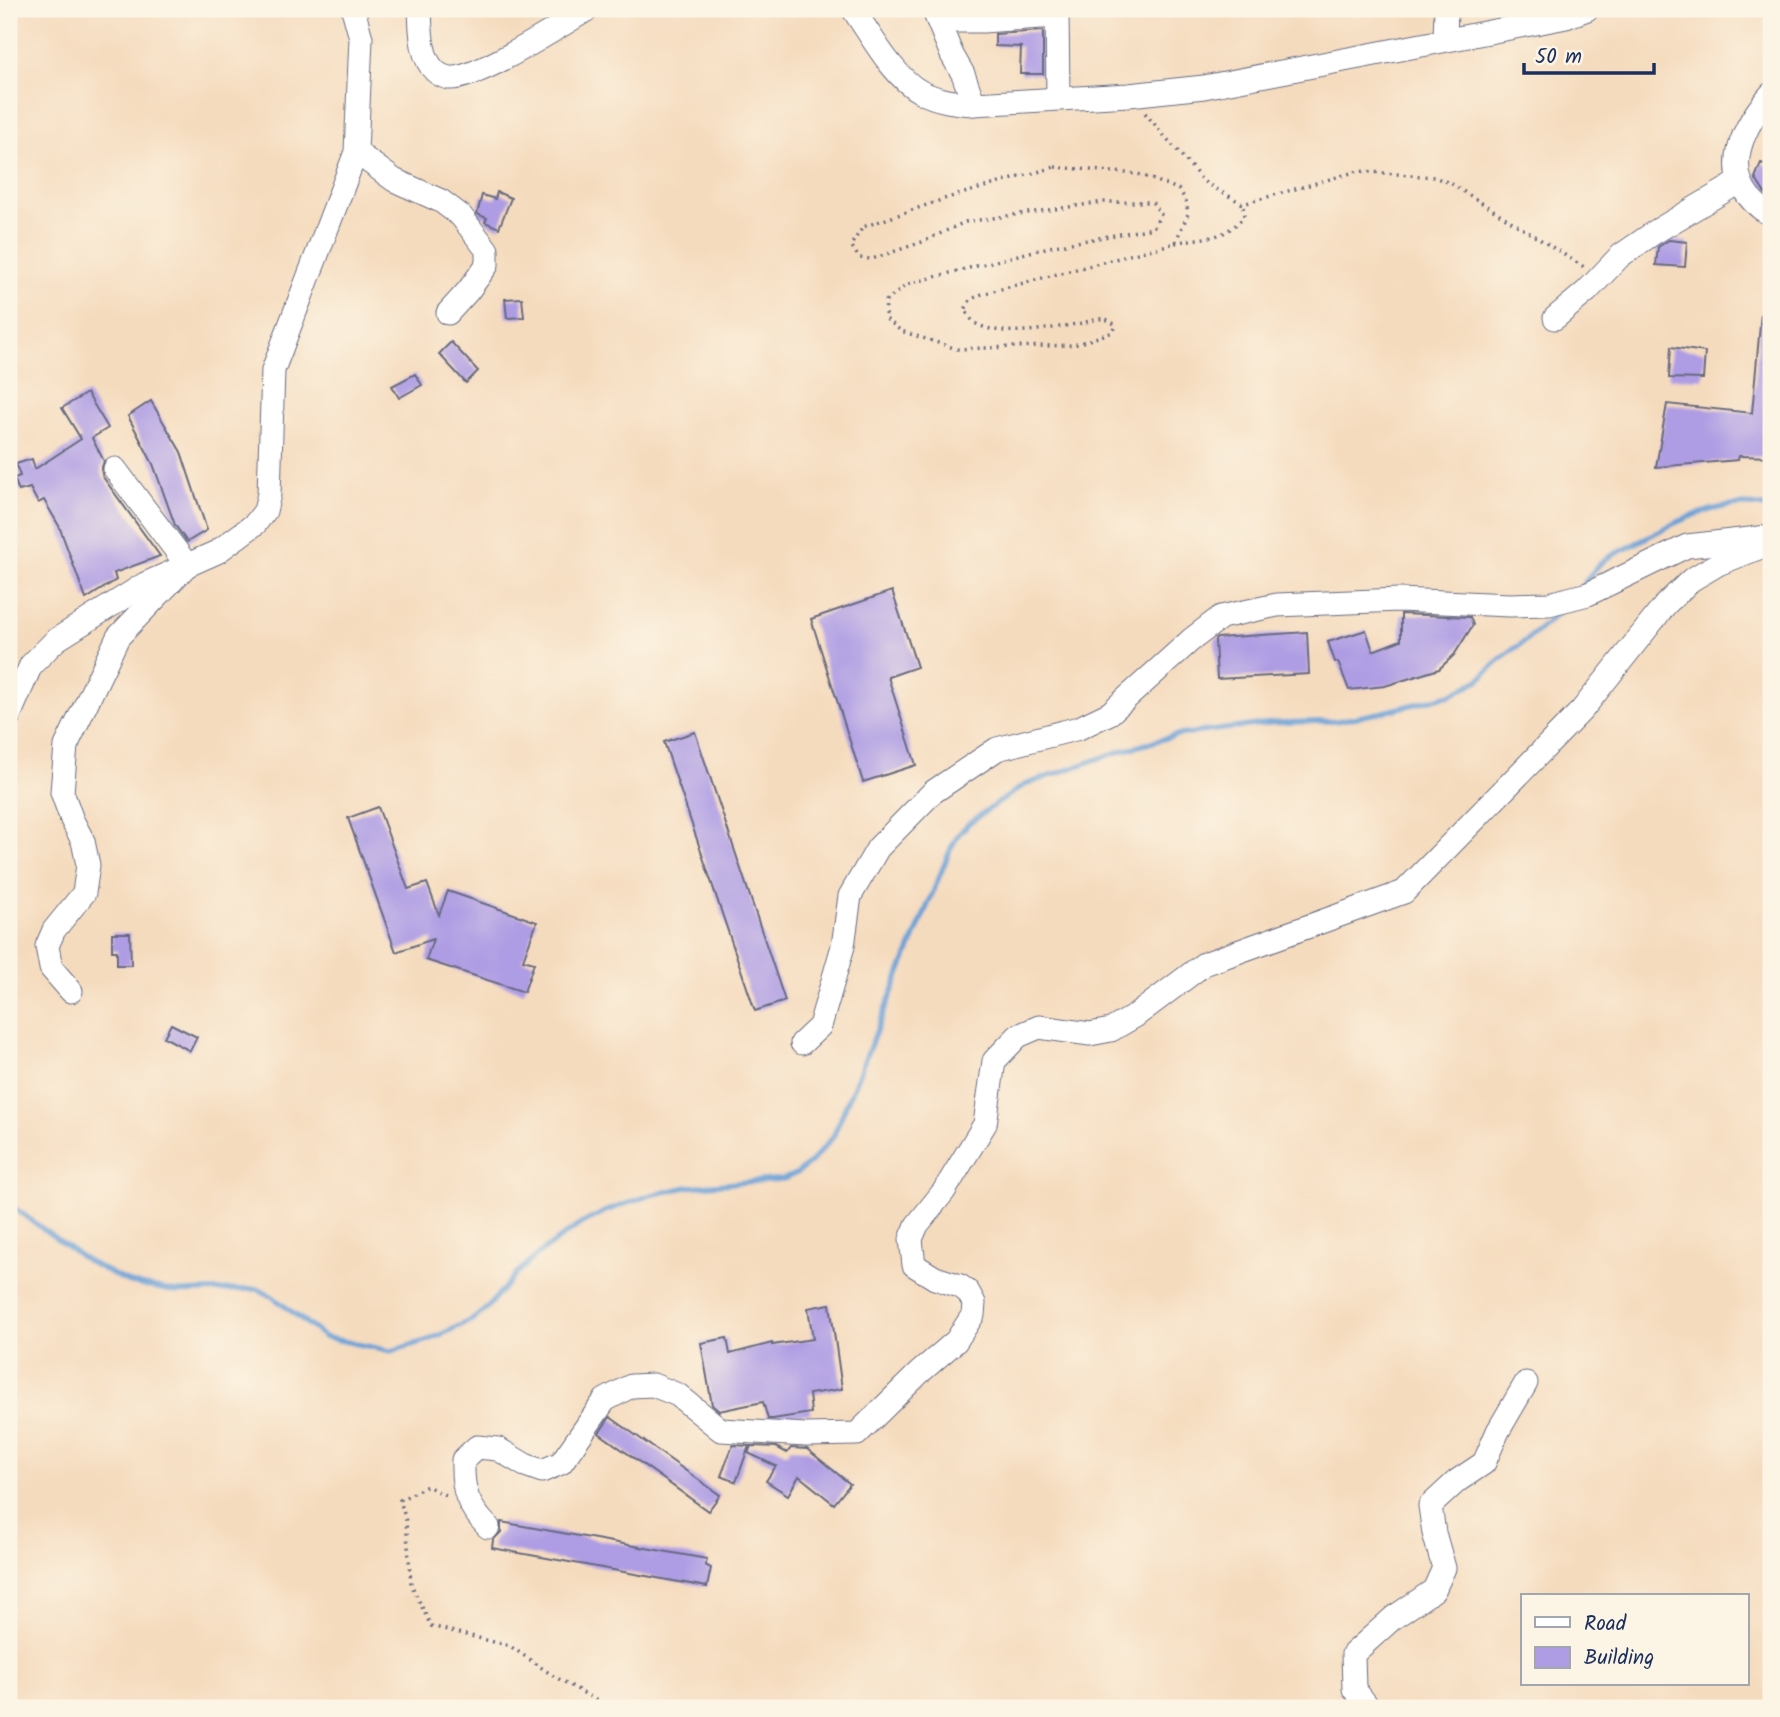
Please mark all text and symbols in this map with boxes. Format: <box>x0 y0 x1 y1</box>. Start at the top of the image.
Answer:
scale bar <box>1524 32 1654 76</box>
text: 50 m <box>1535 41 1582 74</box>
legend <box>1521 1594 1748 1686</box>
text: Road <box>1584 1608 1627 1641</box>
text: Building <box>1584 1642 1654 1675</box>

